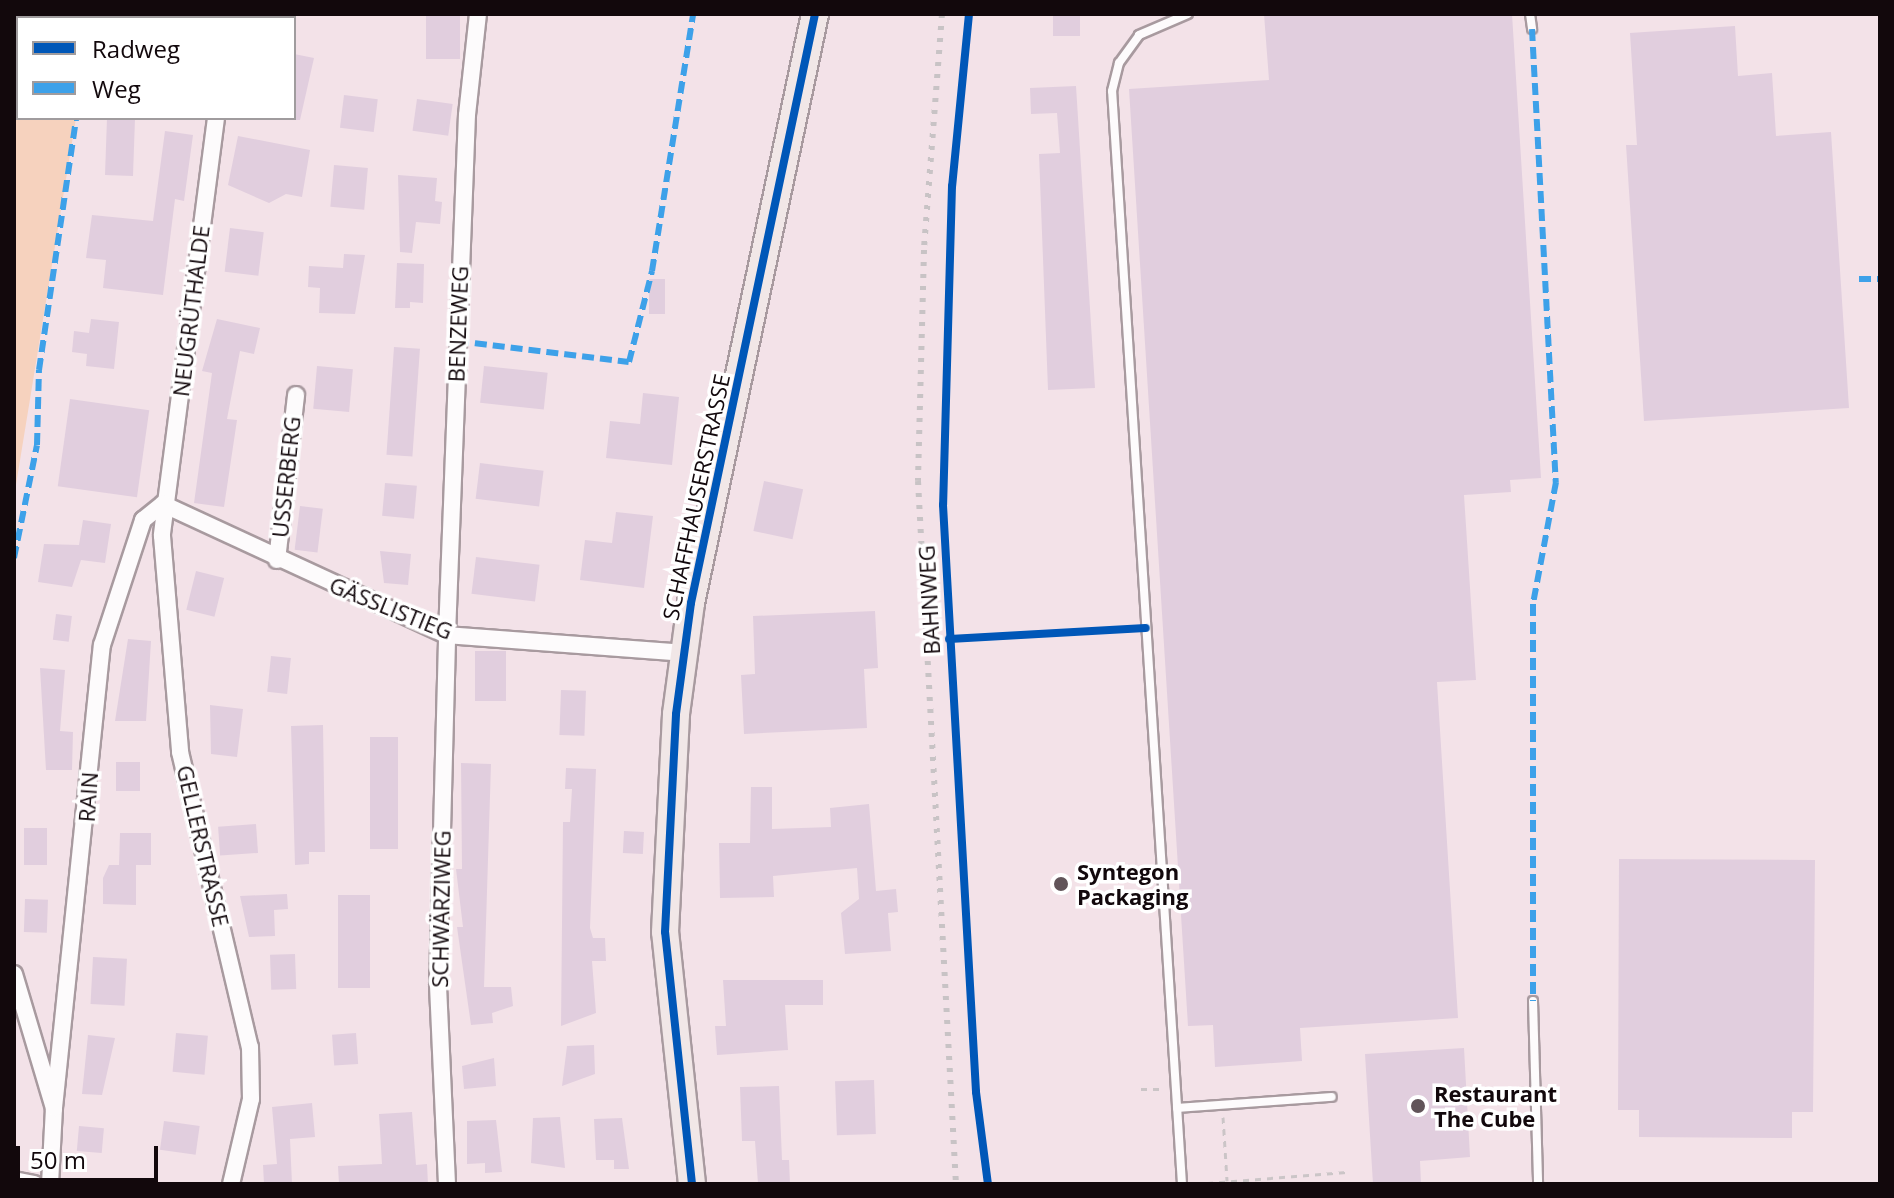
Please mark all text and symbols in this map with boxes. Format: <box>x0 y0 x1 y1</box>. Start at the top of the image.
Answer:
legend <box>16 16 296 120</box>
text: Radweg <box>92 32 180 65</box>
text: Weg <box>92 72 141 105</box>
street label: NEUGRÜTHALDE <box>167 224 215 398</box>
street label: BENZEWEG <box>443 265 473 383</box>
street label: SCHAFFHAUSERSTRASSE <box>657 372 735 622</box>
street label: USSERBERG <box>266 415 306 539</box>
street label: BAHNWEG <box>913 545 945 655</box>
street label: GÄSSLISTIEG <box>326 571 456 645</box>
street label: GELLERSTRASSE <box>172 763 234 929</box>
street label: RAIN <box>73 771 103 823</box>
street label: SCHWÄRZIWEG <box>426 830 456 988</box>
place label: Syntegon Packaging <box>1077 858 1188 910</box>
marker: Syntegon Packaging <box>1052 875 1070 893</box>
place label: Restaurant The Cube <box>1434 1080 1557 1132</box>
marker: Restaurant The Cube <box>1409 1097 1427 1115</box>
scale bar <box>20 1130 162 1180</box>
text: 50 m <box>30 1143 86 1176</box>

